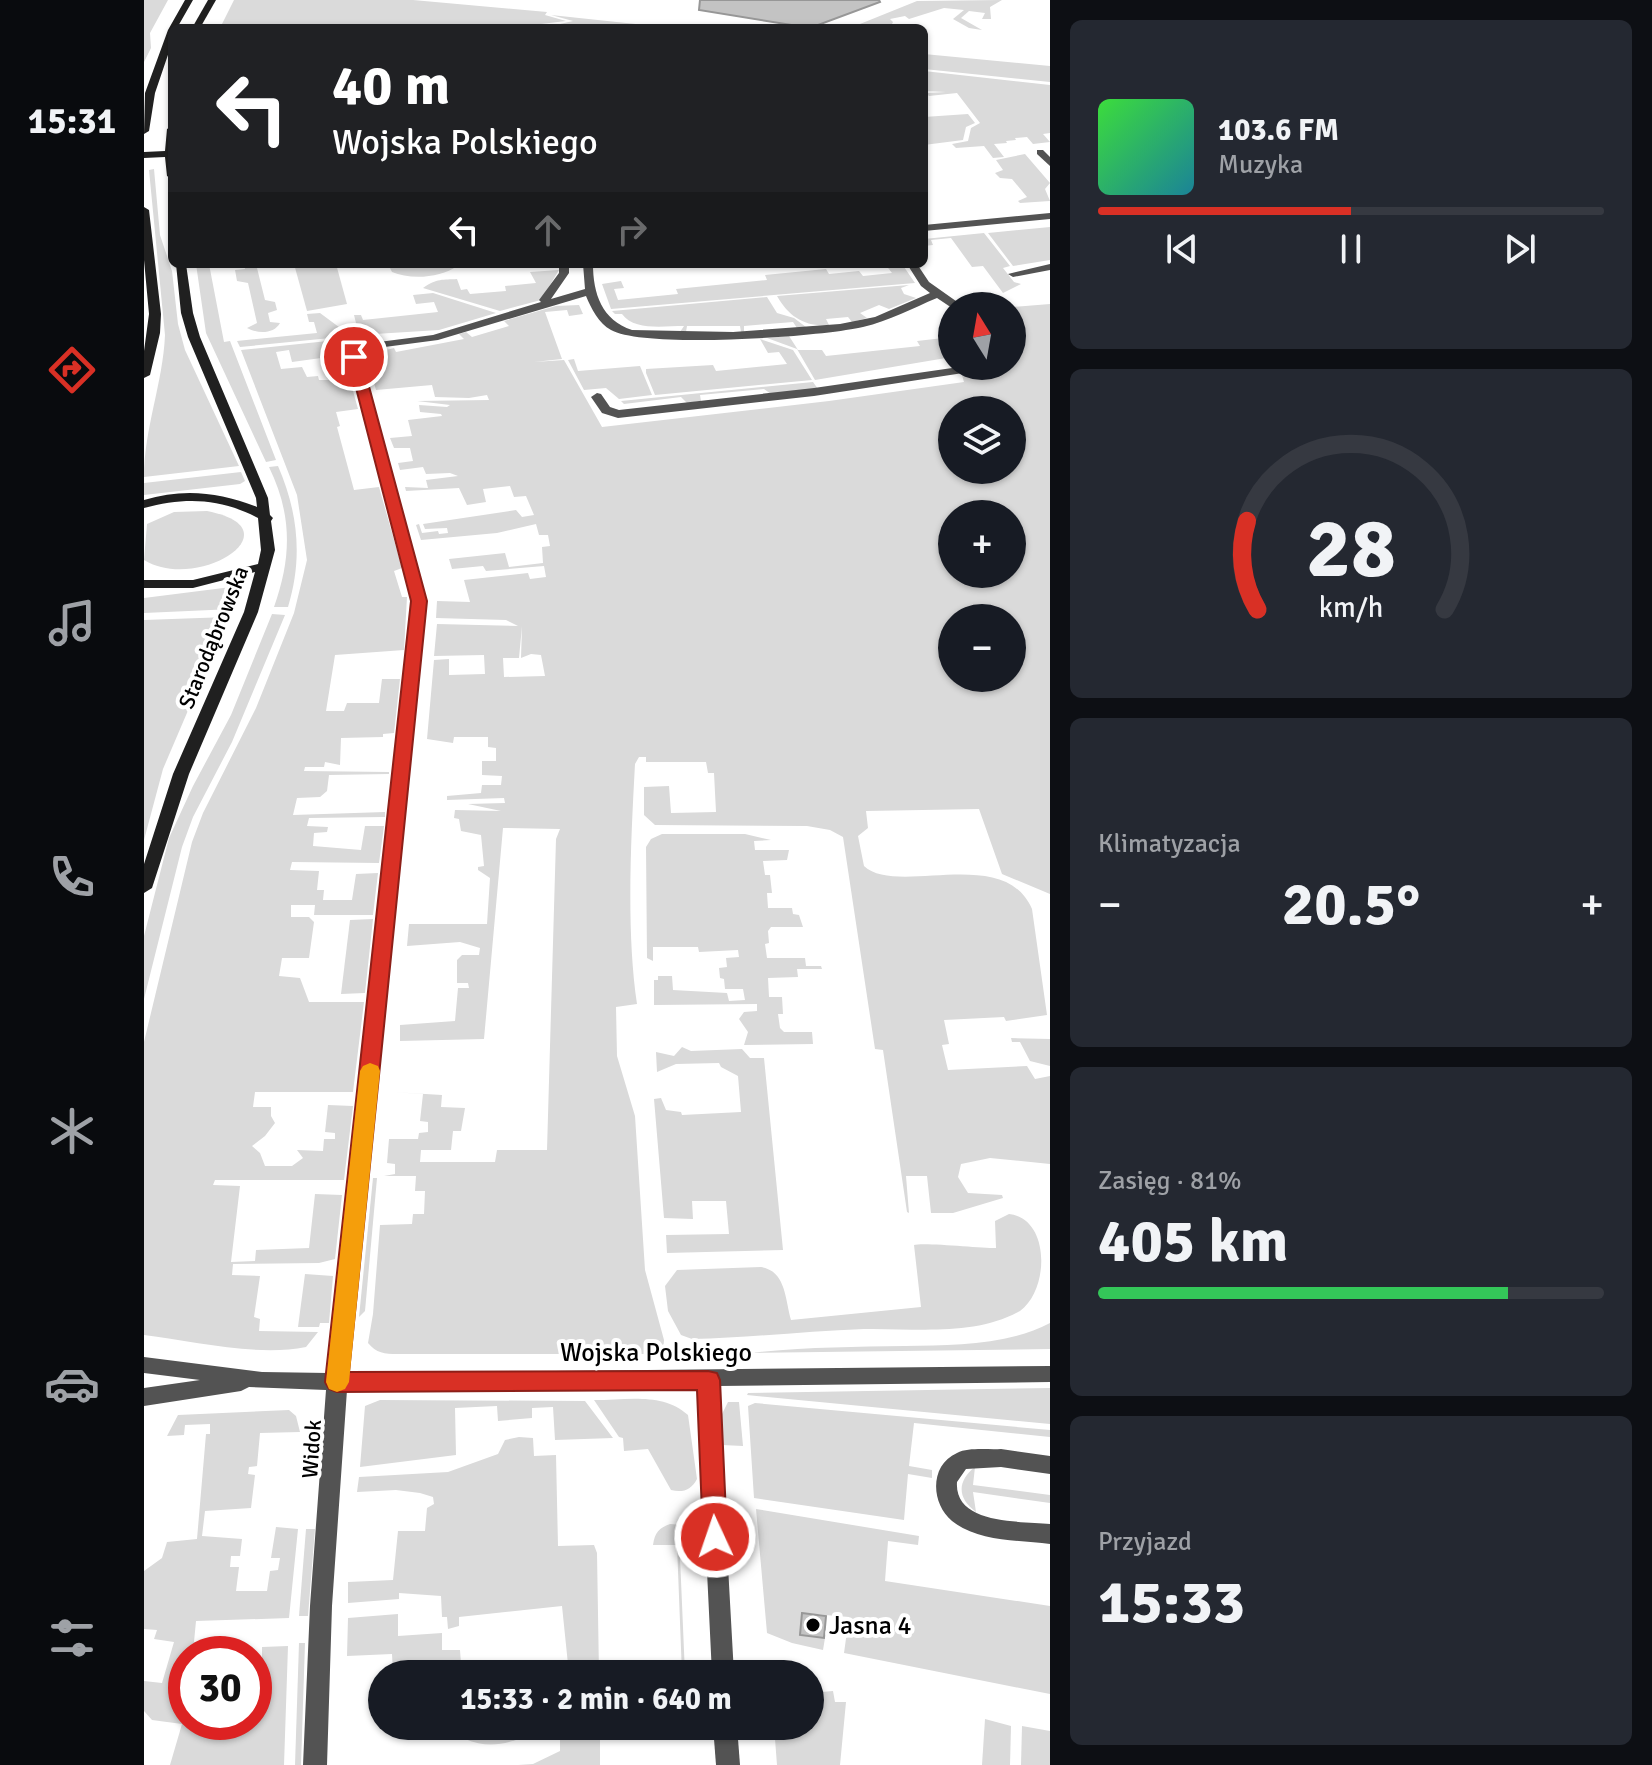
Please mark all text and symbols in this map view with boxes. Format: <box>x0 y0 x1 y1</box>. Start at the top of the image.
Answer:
text: 40 m <box>332 51 450 120</box>
icon: left <box>200 56 304 160</box>
text: 15:31 <box>28 99 116 144</box>
text: 103.6 FM <box>1218 112 1339 149</box>
text: Wojska Polskiego <box>332 120 598 165</box>
text: Muzyka <box>1218 149 1303 181</box>
icon: left <box>442 208 486 252</box>
icon: ahead <box>526 208 570 252</box>
icon: right <box>610 208 654 252</box>
icon: previous <box>1160 227 1204 271</box>
icon: pause <box>1329 227 1373 271</box>
icon: next <box>1498 227 1542 271</box>
north arrow <box>938 292 1026 380</box>
map controls <box>938 292 1026 692</box>
pin <box>320 323 388 391</box>
icon: arrive <box>332 335 376 379</box>
icon: directions <box>44 342 100 398</box>
button: layers <box>938 396 1026 484</box>
text: 28 <box>1306 497 1396 599</box>
button: + <box>938 500 1026 588</box>
street label: Starodąbrowska <box>173 562 254 712</box>
text: km/h <box>1319 590 1383 625</box>
icon: music <box>44 595 100 651</box>
button: − <box>938 604 1026 692</box>
text: Klimatyzacja <box>1098 828 1241 860</box>
icon: phone <box>44 849 100 905</box>
text: 20.5° <box>1282 868 1420 942</box>
text: − <box>1098 878 1122 932</box>
text: + <box>1580 878 1604 932</box>
icon: climate <box>44 1103 100 1159</box>
text: Zasięg · 81% <box>1098 1165 1242 1197</box>
text: 405 km <box>1098 1205 1288 1279</box>
street label: Wojska Polskiego <box>560 1337 752 1369</box>
icon: car <box>44 1356 100 1412</box>
street label: Widok <box>296 1419 327 1479</box>
position arrow <box>673 1495 757 1579</box>
text: Przyjazd <box>1098 1526 1192 1558</box>
text: 15:33 <box>1098 1566 1245 1640</box>
icon: filters <box>44 1610 100 1666</box>
place label: Jasna 4 <box>829 1610 912 1642</box>
marker: Jasna 4 <box>804 1616 822 1634</box>
speed limit sign: 30 <box>168 1636 272 1740</box>
text: 15:33 · 2 min · 640 m <box>460 1681 732 1718</box>

